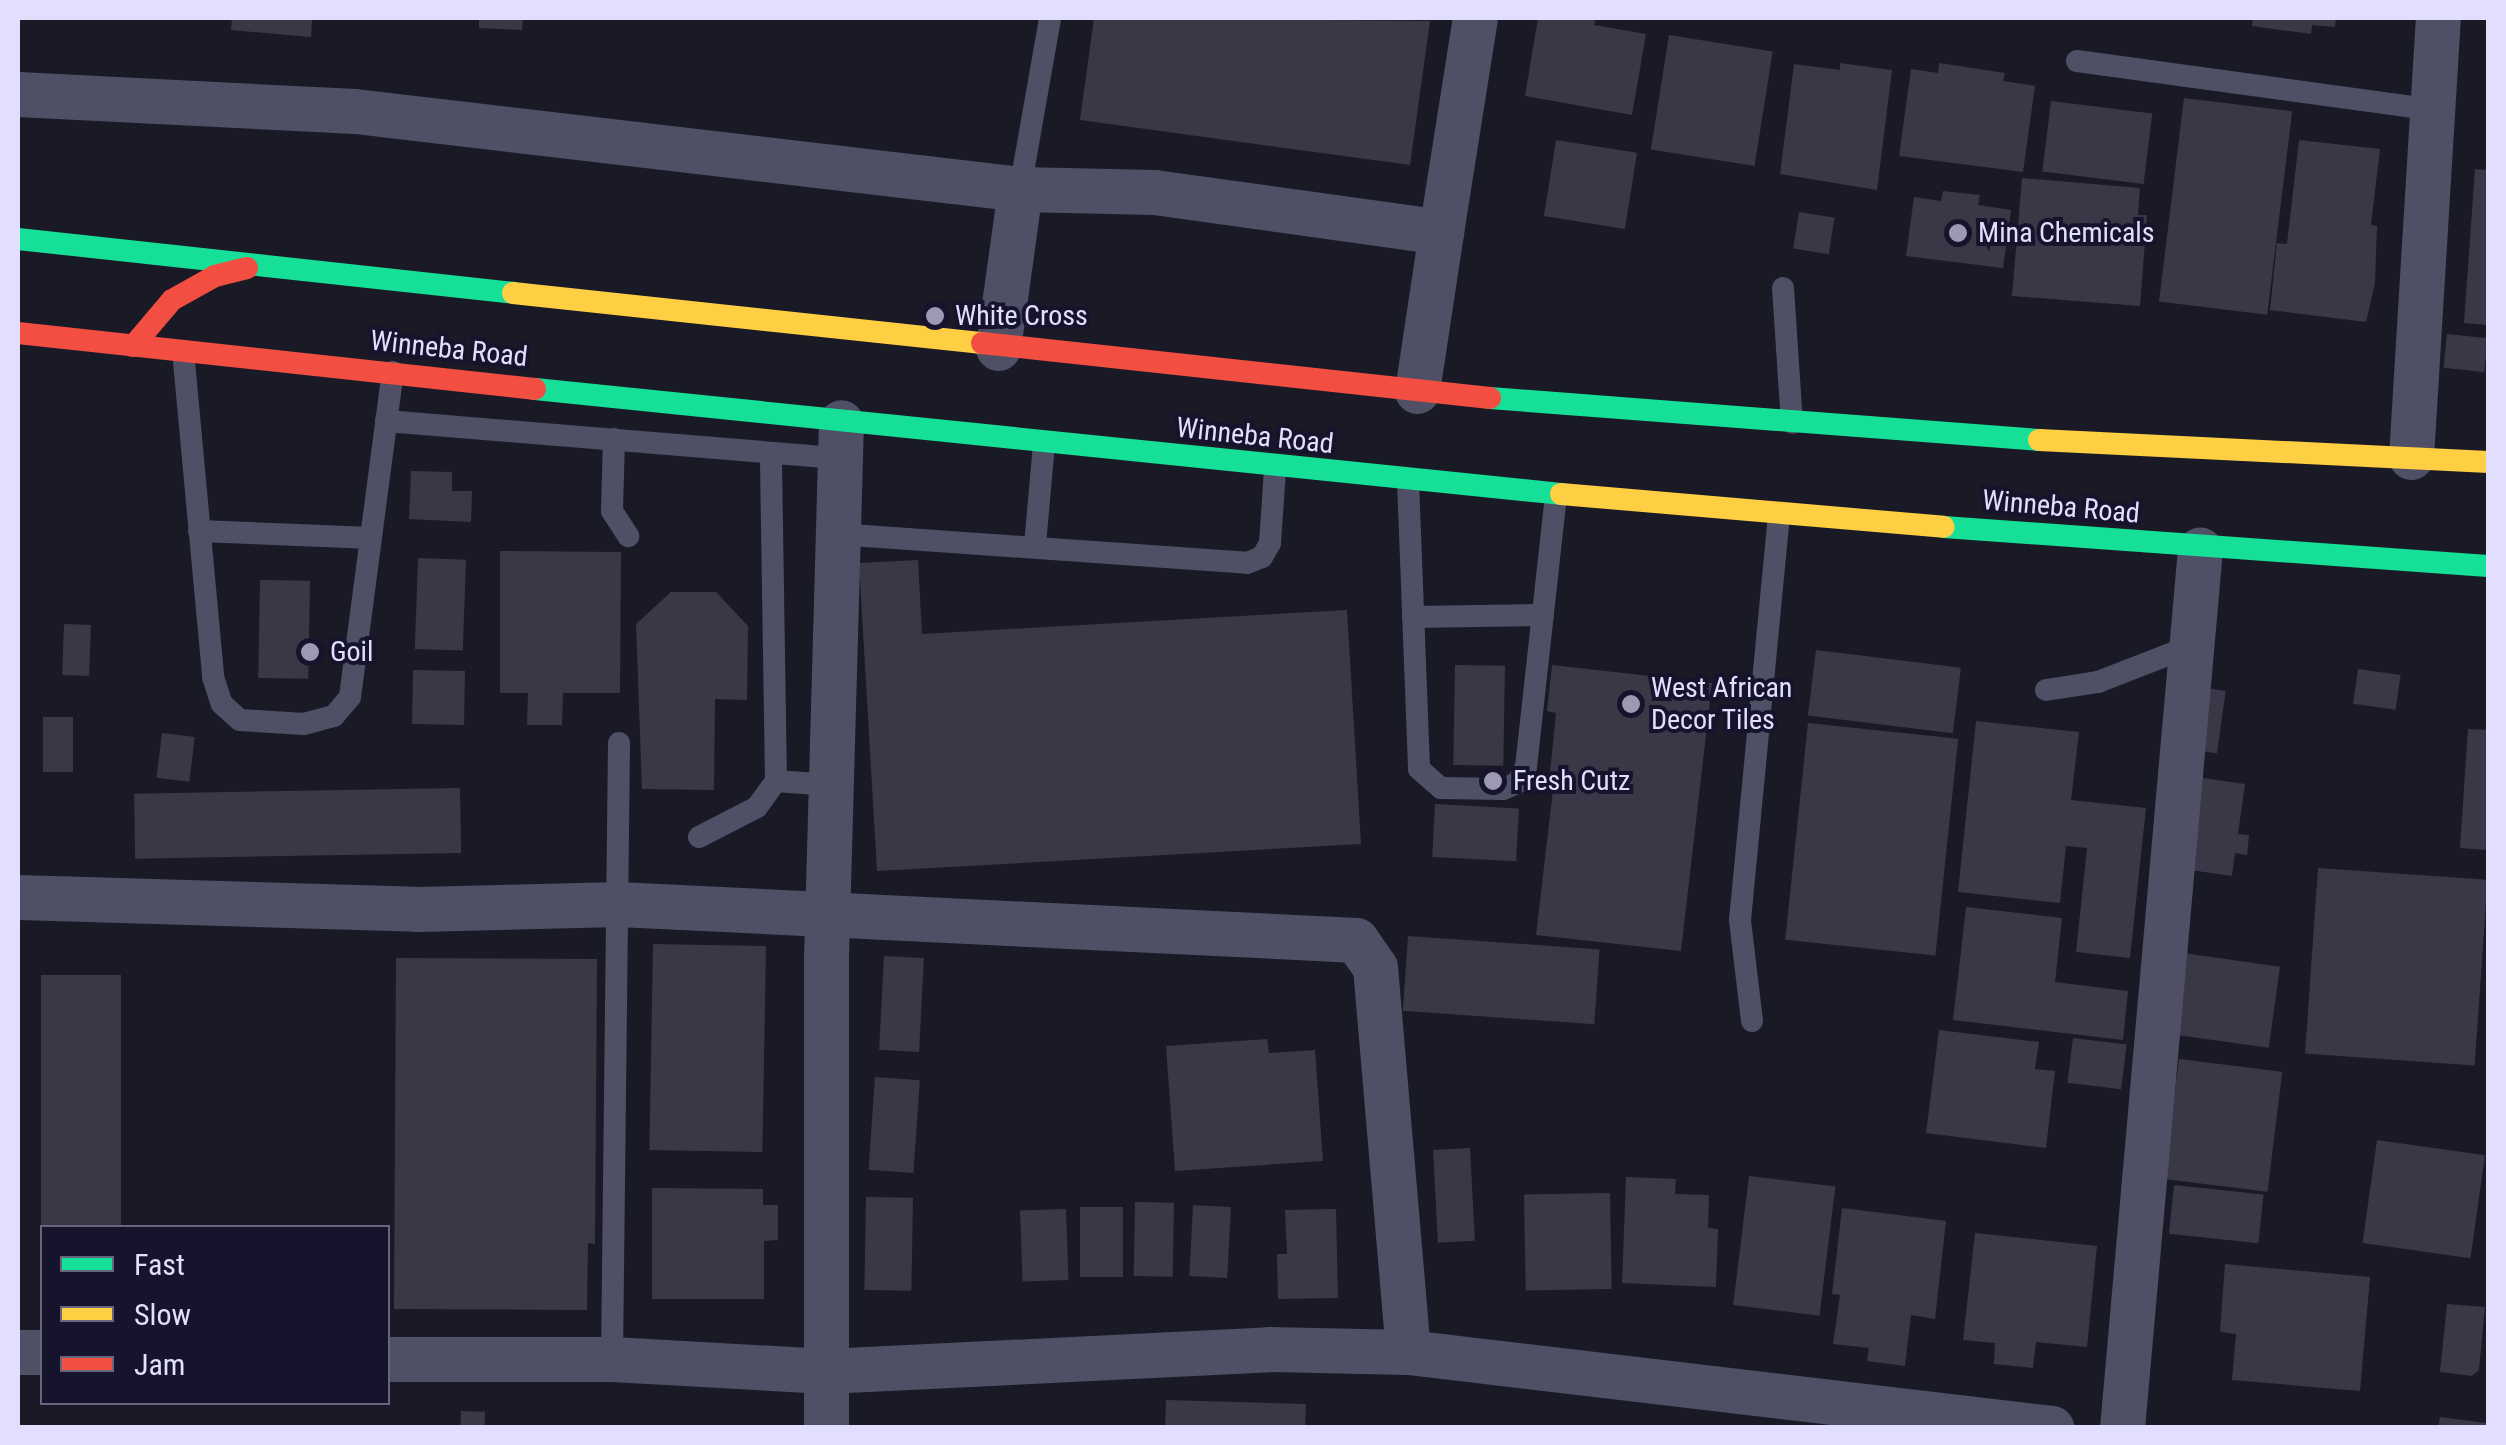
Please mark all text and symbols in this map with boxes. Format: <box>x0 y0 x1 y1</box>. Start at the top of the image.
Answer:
place label: Mina Chemicals <box>1978 216 2155 250</box>
marker: Mina Chemicals <box>1947 222 1969 244</box>
place label: White Cross <box>955 299 1088 333</box>
marker: White Cross <box>924 305 946 327</box>
street label: Winneba Road <box>369 324 529 374</box>
street label: Winneba Road <box>1175 411 1335 461</box>
street label: Winneba Road <box>1981 483 2141 531</box>
place label: Goil <box>330 635 373 669</box>
marker: Goil <box>299 641 321 663</box>
place label: West African Decor Tiles <box>1651 671 1792 737</box>
marker: West African Decor Tiles <box>1620 693 1642 715</box>
place label: Fresh Cutz <box>1513 764 1630 798</box>
marker: Fresh Cutz <box>1482 770 1504 792</box>
legend <box>40 1225 390 1405</box>
text: Fast <box>134 1247 185 1282</box>
text: Slow <box>134 1297 191 1332</box>
text: Jam <box>134 1347 185 1382</box>

